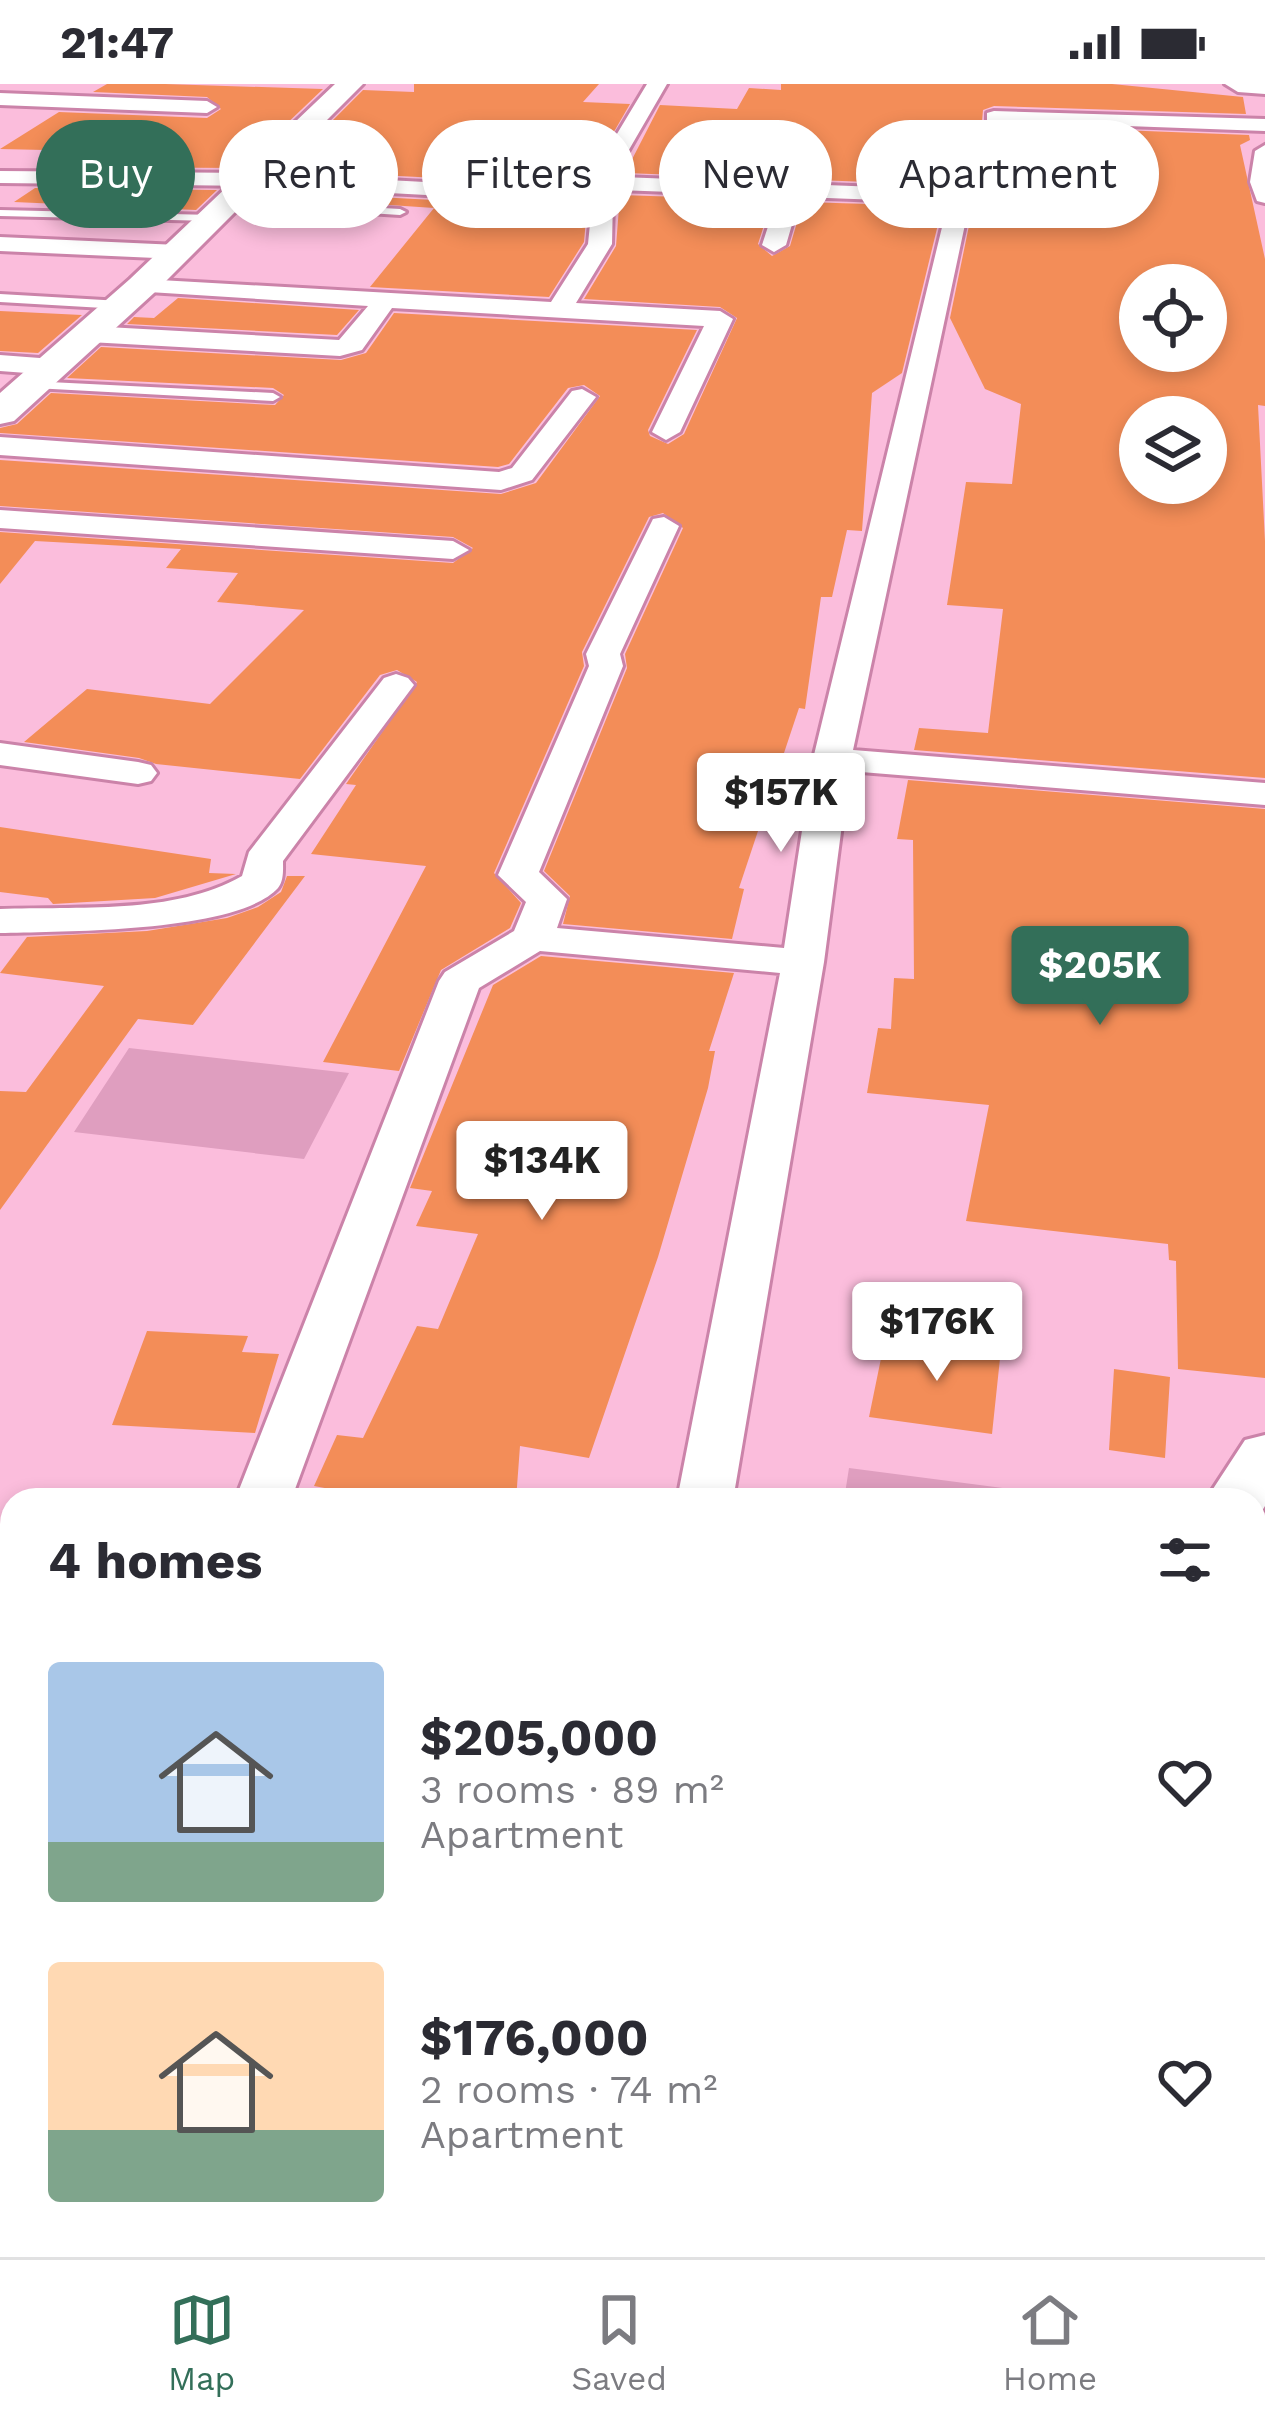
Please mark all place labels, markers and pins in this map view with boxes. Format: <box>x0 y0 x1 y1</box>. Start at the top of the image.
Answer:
pin: $157K <box>697 753 865 855</box>
pin: $205K <box>1016 926 1184 1028</box>
pin: $134K <box>458 1121 626 1223</box>
pin: $176K <box>853 1282 1021 1384</box>

